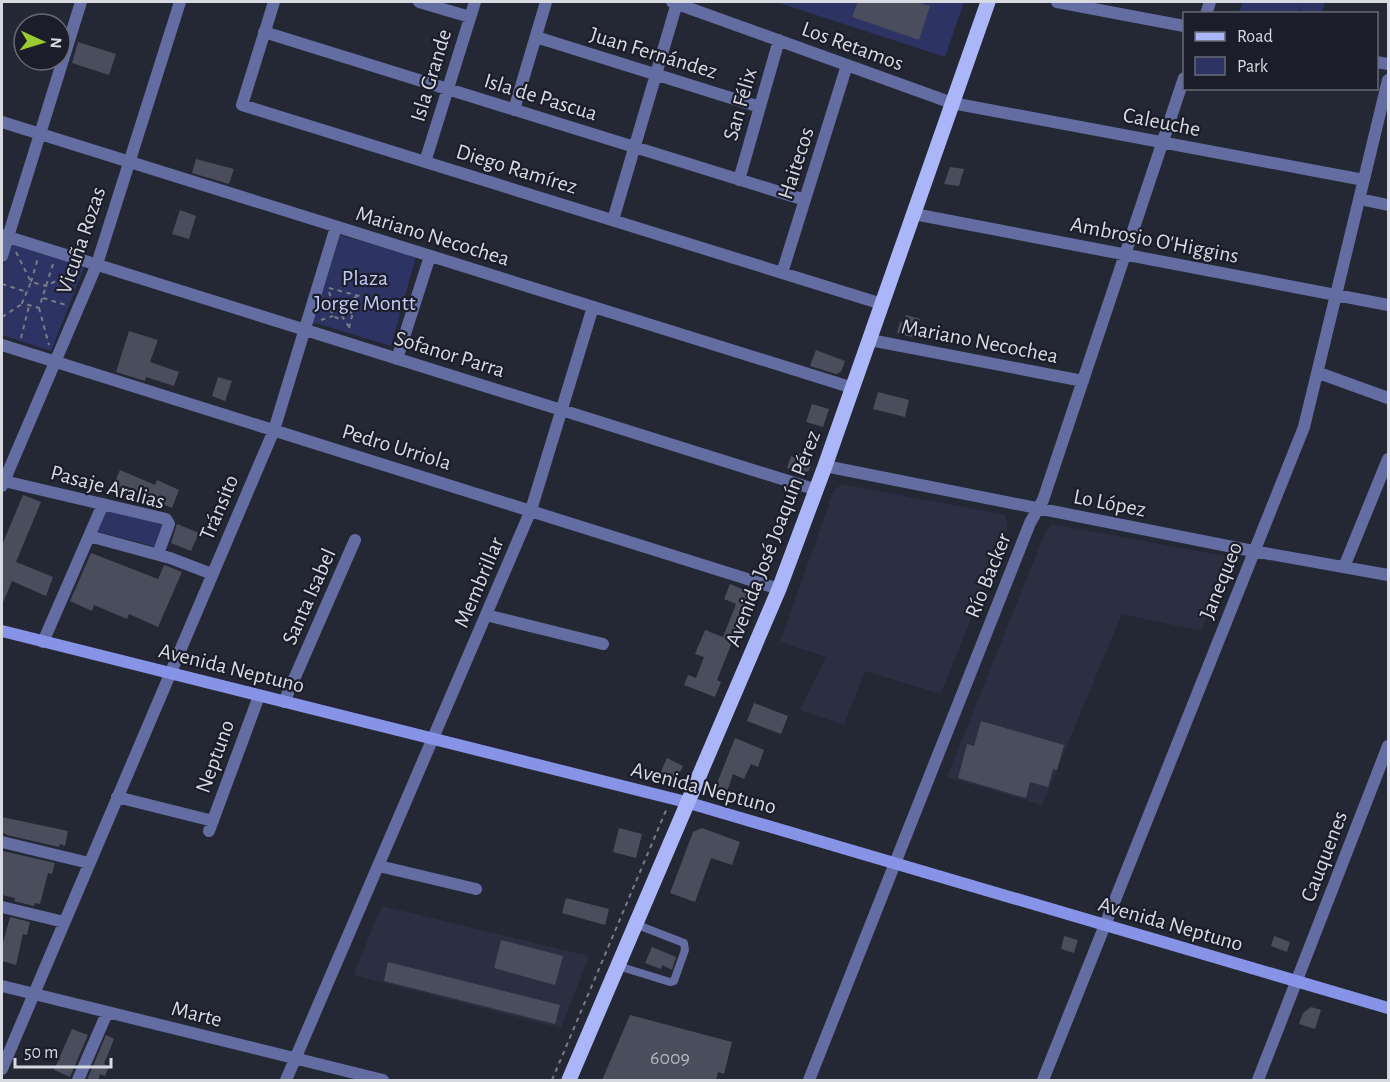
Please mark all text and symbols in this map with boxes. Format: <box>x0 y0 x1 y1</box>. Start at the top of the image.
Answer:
north arrow <box>12 12 72 72</box>
legend <box>1183 12 1378 90</box>
street label: Los Retamos <box>799 17 906 74</box>
street label: Juan Fernández <box>587 23 720 83</box>
street label: Isla Grande <box>407 27 455 124</box>
text: Road <box>1237 28 1273 46</box>
text: N <box>48 37 64 49</box>
text: Park <box>1237 58 1269 76</box>
street label: San Félix <box>719 65 761 143</box>
street label: Isla de Pascua <box>482 69 600 125</box>
street label: Caleuche <box>1121 104 1202 140</box>
street label: Haitecos <box>774 125 818 202</box>
street label: Diego Ramírez <box>453 140 580 198</box>
street label: Vicuña Rozas <box>52 184 110 297</box>
street label: Mariano Necochea <box>353 202 512 270</box>
street label: Ambrosio O'Higgins <box>1069 213 1241 267</box>
park label: Plaza Jorge Montt <box>314 267 416 314</box>
street label: Mariano Necochea <box>899 315 1060 367</box>
street label: Sofanor Parra <box>392 327 508 381</box>
street label: Pedro Urriola <box>340 420 454 474</box>
street label: Avenida José Joaquín Pérez <box>722 427 824 649</box>
street label: Pasaje Aralias <box>48 461 167 513</box>
street label: Tránsito <box>195 472 242 543</box>
street label: Lo López <box>1072 485 1148 521</box>
street label: Río Backer <box>961 530 1015 621</box>
street label: Membrillar <box>450 534 508 631</box>
street label: Janequeo <box>1196 539 1246 622</box>
street label: Santa Isabel <box>278 545 340 648</box>
street label: Avenida Neptuno <box>157 639 307 697</box>
street label: Neptuno <box>192 717 238 796</box>
street label: Avenida Neptuno <box>629 758 779 818</box>
street label: Cauquenes <box>1297 808 1351 905</box>
street label: Avenida Neptuno <box>1096 893 1246 955</box>
street label: Marte <box>169 997 224 1031</box>
scale bar <box>15 1031 111 1069</box>
text: 50 m <box>24 1044 58 1062</box>
house number: 6009 <box>650 1048 690 1068</box>

